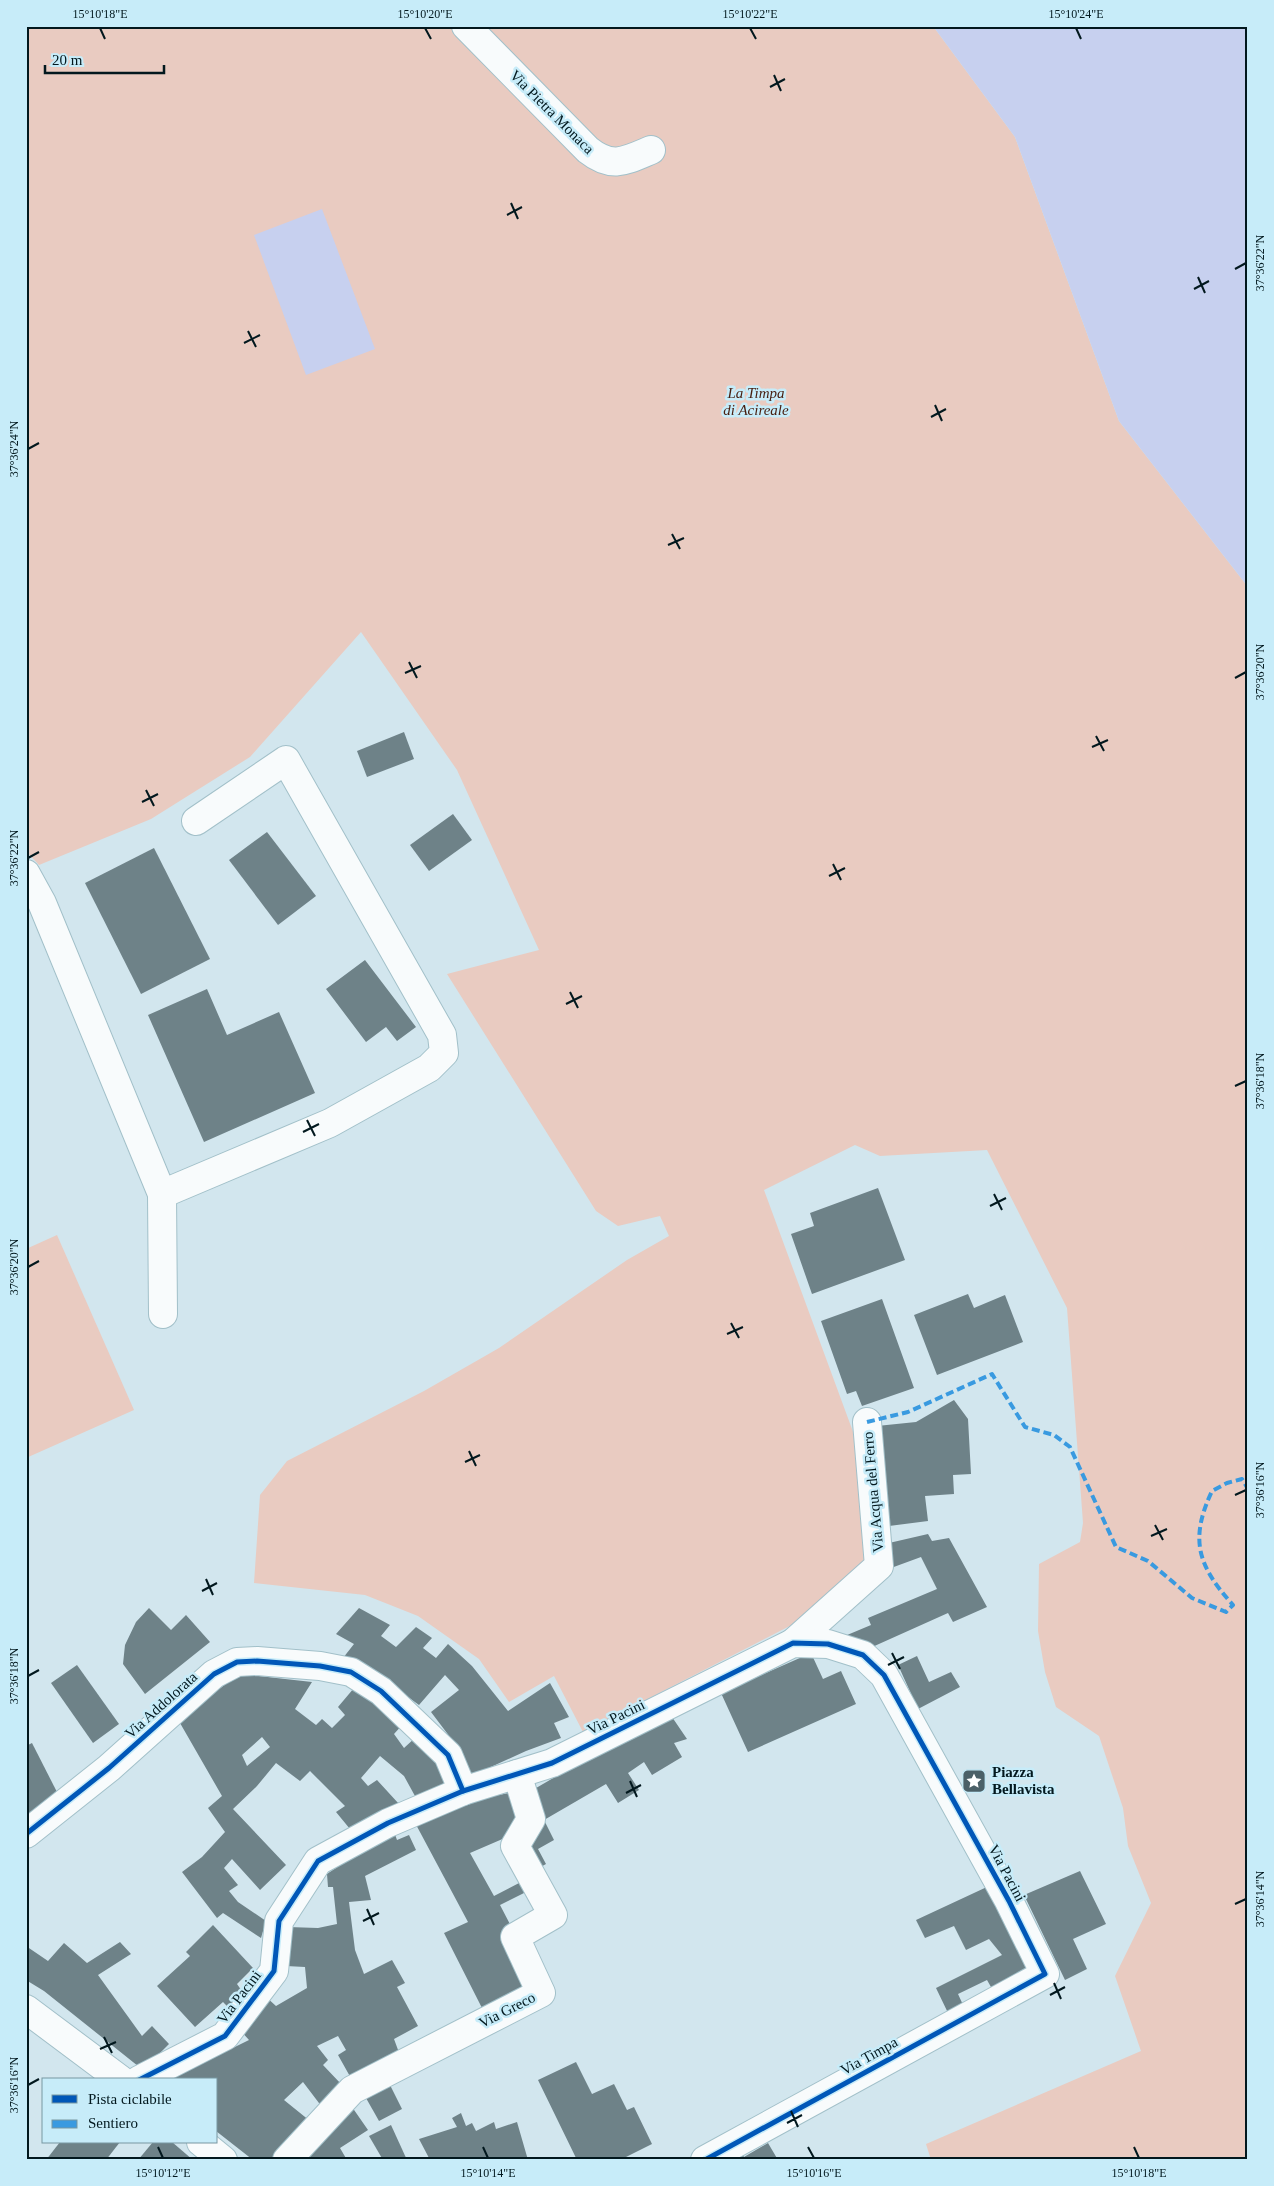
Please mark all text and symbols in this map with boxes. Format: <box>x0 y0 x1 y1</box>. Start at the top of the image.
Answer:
text: 15°10'18"E <box>72 7 128 21</box>
text: 15°10'20"E <box>397 7 453 21</box>
text: 15°10'22"E <box>722 7 778 21</box>
text: 15°10'24"E <box>1048 7 1104 21</box>
scale bar <box>45 42 164 74</box>
text: 20 m <box>52 52 83 68</box>
street label: Via Pietra Monaca <box>507 67 597 157</box>
text: 37°36'22"N <box>1253 234 1267 291</box>
park label: La Timpa di Acireale <box>723 385 789 418</box>
text: 37°36'24"N <box>7 420 21 477</box>
text: 37°36'20"N <box>1253 643 1267 700</box>
text: 37°36'22"N <box>7 829 21 886</box>
text: 37°36'18"N <box>1253 1052 1267 1109</box>
text: 37°36'20"N <box>7 1238 21 1295</box>
street label: Via Acqua del Ferro <box>860 1431 886 1553</box>
text: 37°36'16"N <box>1253 1461 1267 1518</box>
text: 37°36'18"N <box>7 1647 21 1704</box>
street label: Via Addolorata <box>122 1668 200 1741</box>
street label: Via Pacini <box>585 1696 647 1738</box>
place label: Piazza Bellavista <box>992 1764 1055 1797</box>
place icon: Piazza Bellavista <box>961 1768 987 1794</box>
street label: Via Pacini <box>985 1842 1029 1904</box>
text: 37°36'14"N <box>1253 1870 1267 1927</box>
street label: Via Pacini <box>214 1967 264 2027</box>
street label: Via Greco <box>476 1989 538 2031</box>
street label: Via Timpa <box>838 2034 901 2078</box>
text: 37°36'16"N <box>7 2056 21 2113</box>
legend <box>42 2078 218 2144</box>
text: Pista ciclabile <box>88 2091 172 2107</box>
text: Sentiero <box>88 2115 138 2131</box>
text: 15°10'12"E <box>135 2166 191 2180</box>
text: 15°10'14"E <box>460 2166 516 2180</box>
text: 15°10'16"E <box>786 2166 842 2180</box>
text: 15°10'18"E <box>1111 2166 1167 2180</box>

